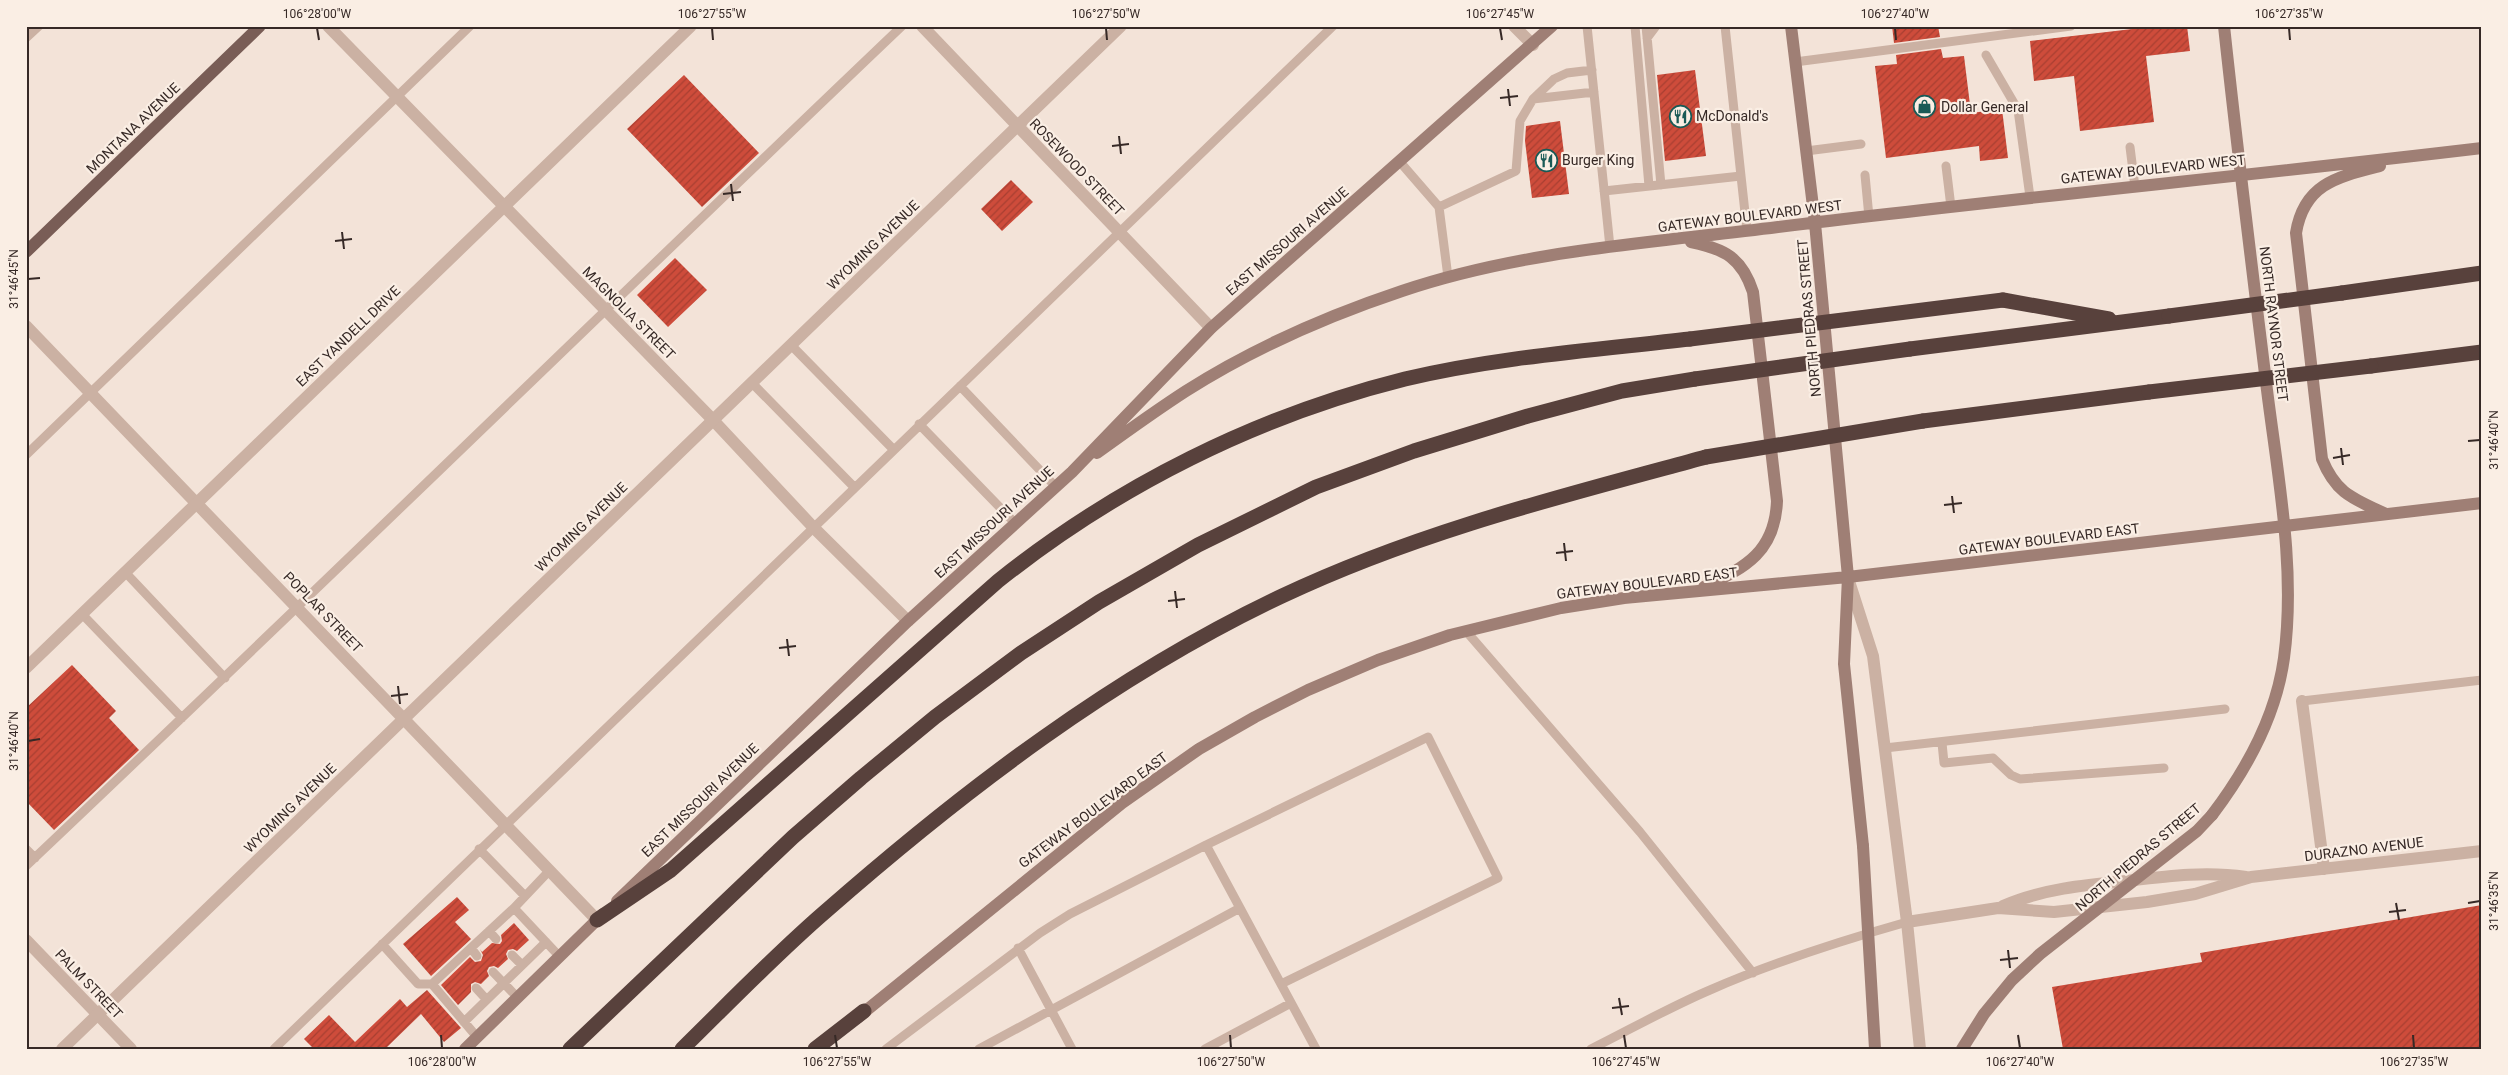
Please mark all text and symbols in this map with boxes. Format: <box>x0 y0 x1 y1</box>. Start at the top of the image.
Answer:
text: 106°28'00"W <box>283 7 351 21</box>
text: 106°27'55"W <box>678 7 746 21</box>
text: 106°27'50"W <box>1072 7 1140 21</box>
text: 106°27'45"W <box>1466 7 1534 21</box>
text: 106°27'40"W <box>1861 7 1929 21</box>
text: 106°27'35"W <box>2255 7 2323 21</box>
street label: MONTANA AVENUE <box>83 79 183 177</box>
shop icon: Dollar General <box>1913 95 1937 119</box>
place label: Dollar General <box>1941 99 2028 115</box>
restaurant icon: McDonald's <box>1668 104 1692 128</box>
place label: McDonald's <box>1696 108 1769 124</box>
street label: ROSEWOOD STREET <box>1027 115 1128 219</box>
restaurant icon: Burger King <box>1534 148 1558 172</box>
street label: GATEWAY BOULEVARD WEST <box>2060 151 2247 187</box>
place label: Burger King <box>1562 152 1634 168</box>
street label: EAST MISSOURI AVENUE <box>1223 184 1351 298</box>
street label: WYOMING AVENUE <box>824 197 922 293</box>
street label: GATEWAY BOULEVARD WEST <box>1657 197 1844 235</box>
street label: NORTH PIEDRAS STREET <box>1794 238 1824 398</box>
street label: NORTH RAYNOR STREET <box>2257 245 2292 403</box>
text: 31°46'45"N <box>7 249 21 309</box>
street label: MAGNOLIA STREET <box>579 263 679 363</box>
street label: EAST YANDELL DRIVE <box>293 282 403 390</box>
text: 31°46'40"N <box>2487 410 2501 470</box>
street label: EAST MISSOURI AVENUE <box>931 463 1057 581</box>
street label: WYOMING AVENUE <box>532 479 630 575</box>
street label: GATEWAY BOULEVARD EAST <box>1958 520 2141 558</box>
street label: GATEWAY BOULEVARD EAST <box>1556 564 1739 602</box>
street label: POPLAR STREET <box>280 568 366 656</box>
text: 31°46'40"N <box>7 711 21 771</box>
street label: EAST MISSOURI AVENUE <box>638 740 762 860</box>
street label: GATEWAY BOULEVARD EAST <box>1015 748 1171 871</box>
street label: WYOMING AVENUE <box>241 760 339 856</box>
street label: NORTH PIEDRAS STREET <box>2072 800 2204 914</box>
street label: DURAZNO AVENUE <box>2304 834 2425 864</box>
text: 31°46'35"N <box>2487 871 2501 931</box>
street label: PALM STREET <box>52 946 126 1022</box>
text: 106°28'00"W <box>408 1055 476 1069</box>
text: 106°27'55"W <box>803 1055 871 1069</box>
text: 106°27'50"W <box>1197 1055 1265 1069</box>
text: 106°27'45"W <box>1592 1055 1660 1069</box>
text: 106°27'40"W <box>1986 1055 2054 1069</box>
text: 106°27'35"W <box>2380 1055 2448 1069</box>

